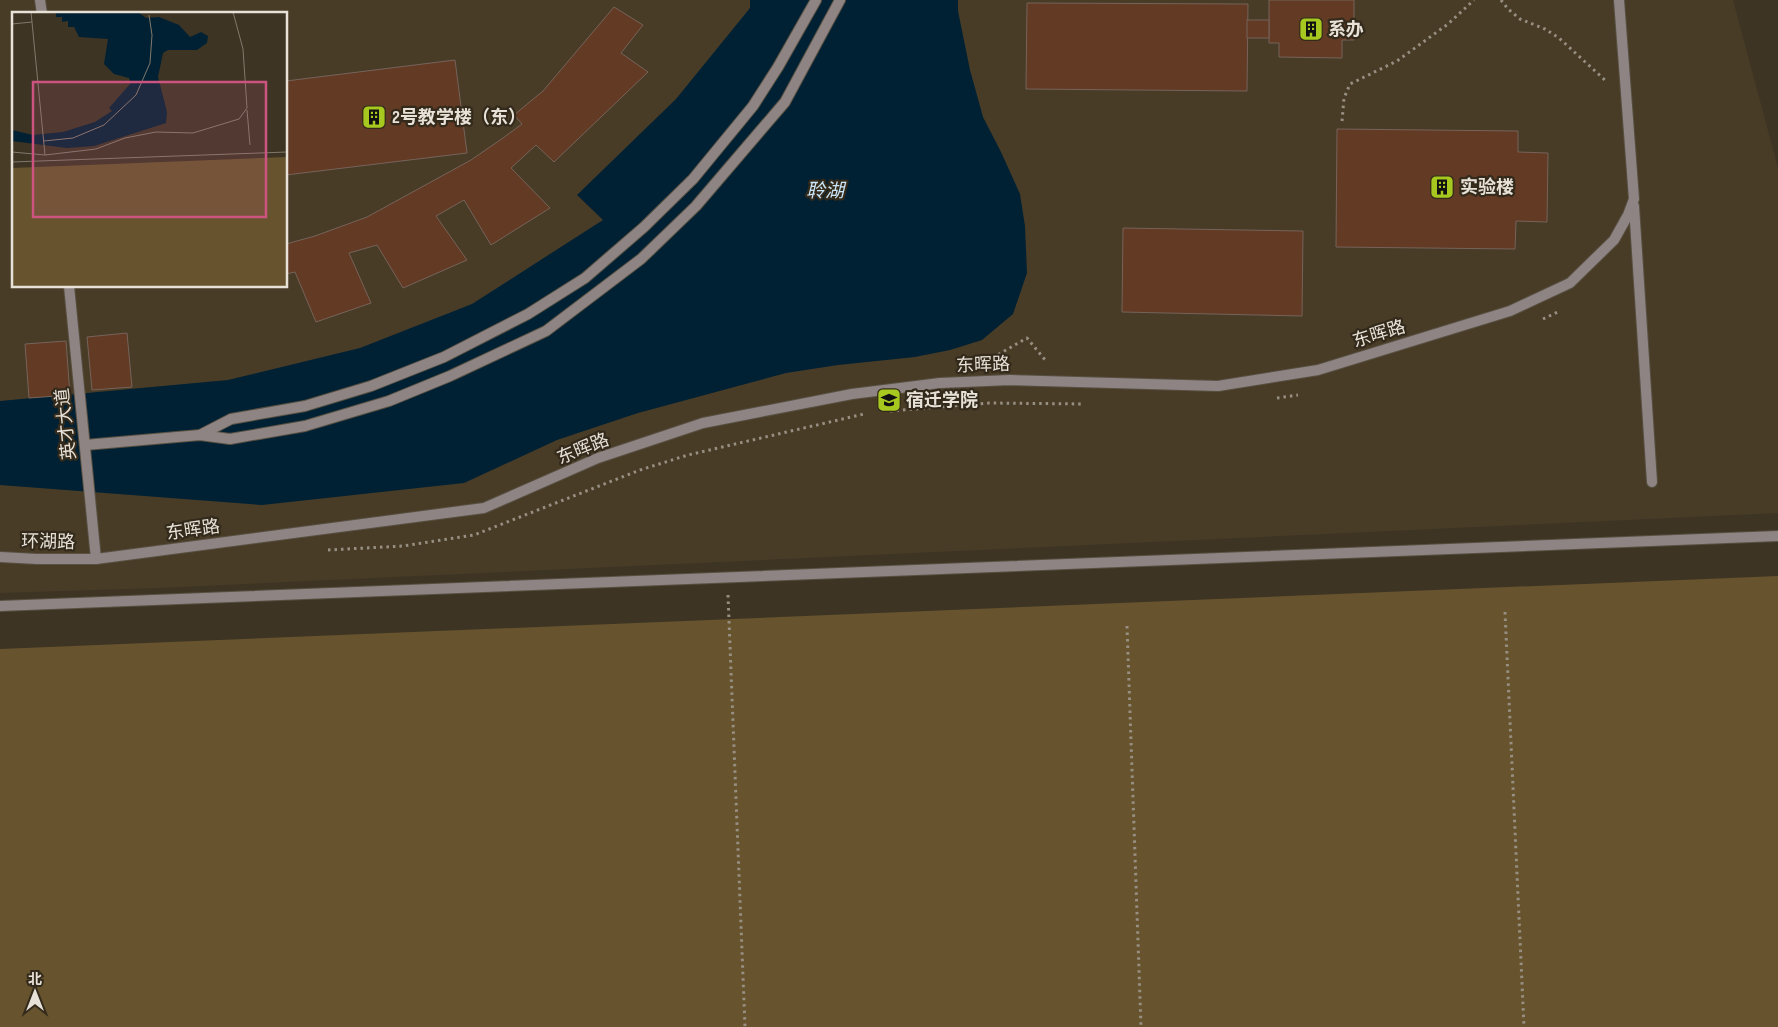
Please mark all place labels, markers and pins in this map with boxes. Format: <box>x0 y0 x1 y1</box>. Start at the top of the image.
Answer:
building icon: 系办 <box>1298 16 1324 42</box>
place label: 系办 <box>1328 19 1364 40</box>
building icon: 2号教学楼（东） <box>361 104 387 130</box>
place label: 2号教学楼（东） <box>392 107 526 128</box>
building icon: 实验楼 <box>1429 174 1455 200</box>
place label: 实验楼 <box>1460 177 1514 198</box>
school or university icon: 宿迁学院 <box>876 387 902 413</box>
place label: 宿迁学院 <box>906 390 978 411</box>

